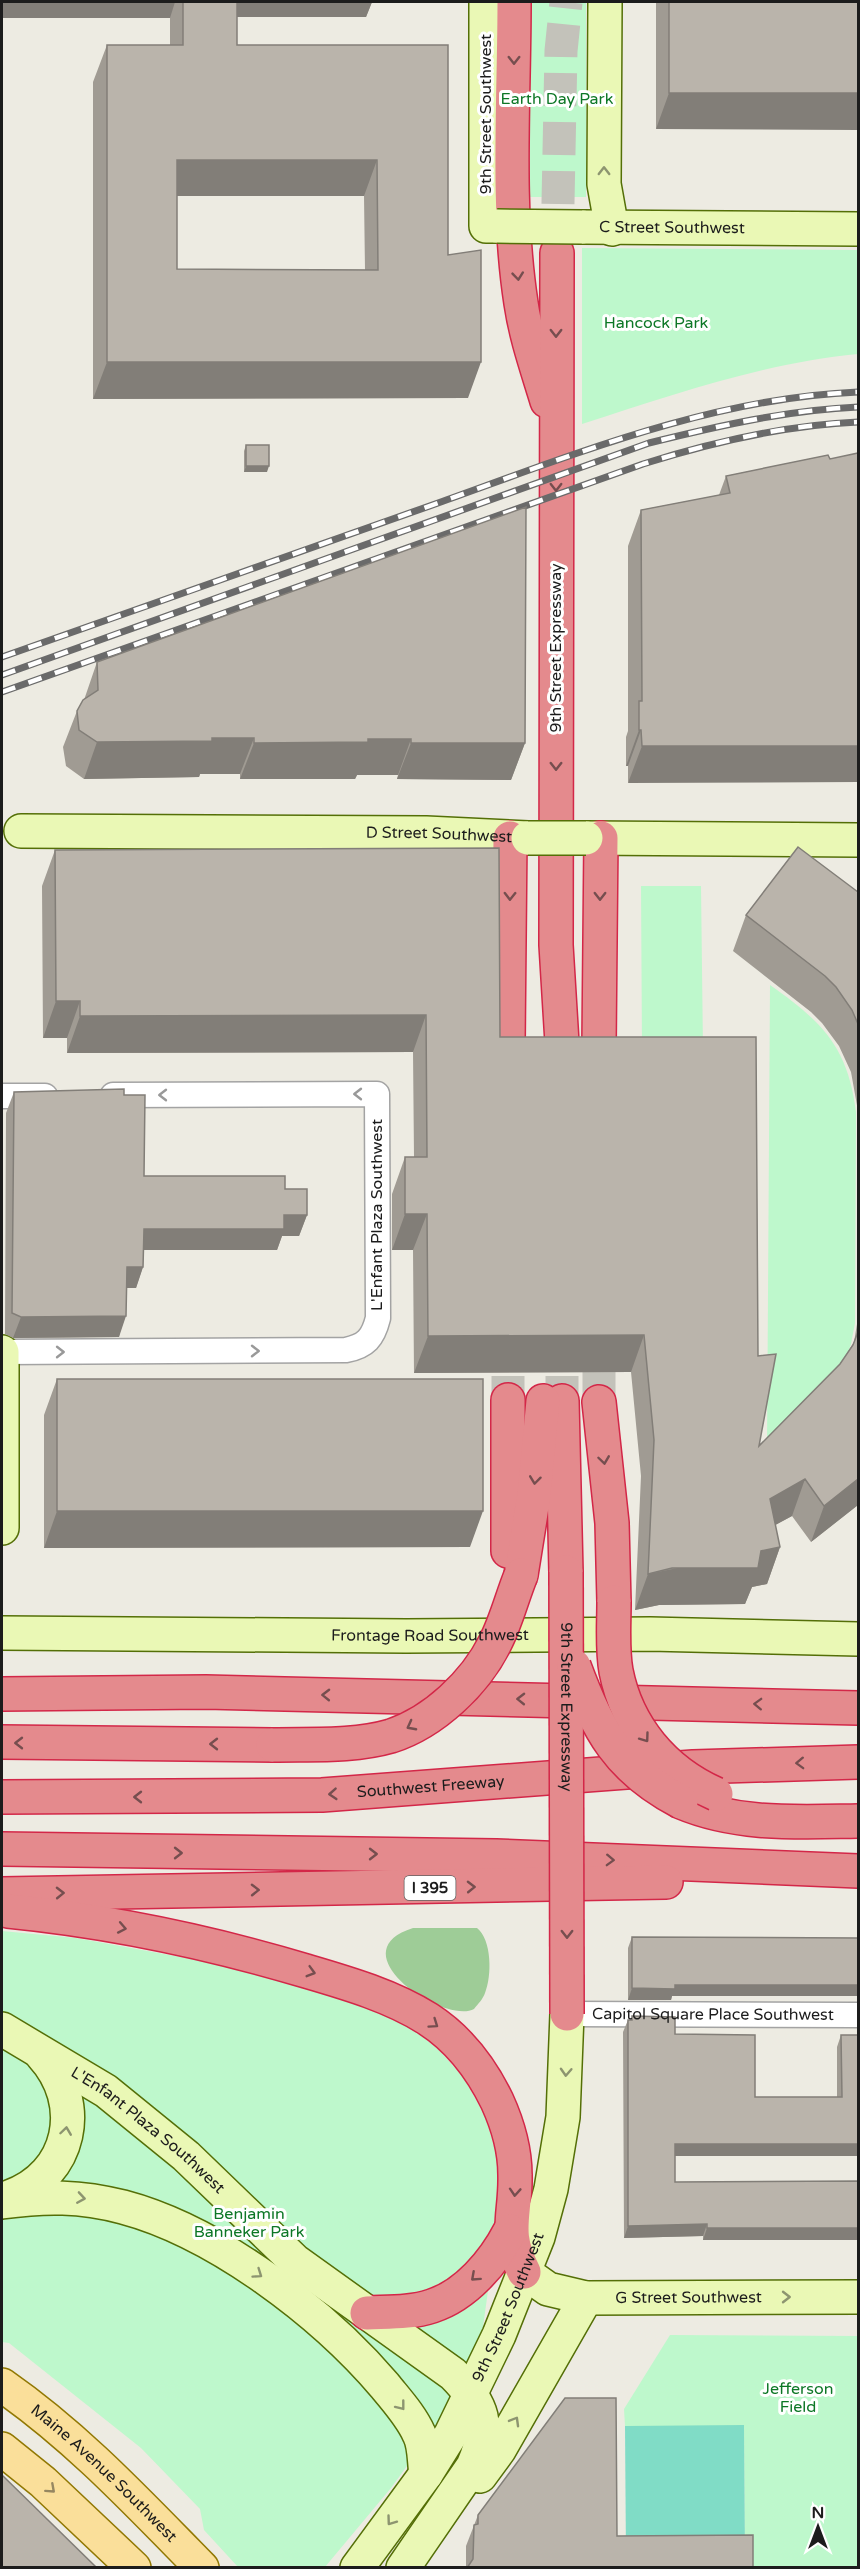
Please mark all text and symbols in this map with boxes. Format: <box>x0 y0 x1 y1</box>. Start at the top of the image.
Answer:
street label: 9th Street Southwest <box>476 34 496 194</box>
one-way arrow <box>508 55 520 64</box>
park label: Earth Day Park <box>501 89 614 109</box>
one-way arrow <box>598 166 610 175</box>
street label: C Street Southwest <box>599 217 745 238</box>
one-way arrow <box>511 271 523 280</box>
park label: Hancock Park <box>604 313 709 333</box>
one-way arrow <box>550 328 562 337</box>
one-way arrow <box>550 482 562 491</box>
street label: 9th Street Expressway <box>546 563 566 733</box>
one-way arrow <box>550 761 562 770</box>
street label: D Street Southwest <box>366 823 513 847</box>
one-way arrow <box>504 892 517 901</box>
one-way arrow <box>594 892 606 901</box>
one-way arrow <box>354 1088 363 1100</box>
one-way arrow <box>159 1089 168 1101</box>
street label: L'Enfant Plaza Southwest <box>367 1119 387 1311</box>
one-way arrow <box>250 1344 259 1357</box>
one-way arrow <box>55 1346 64 1358</box>
one-way arrow <box>597 1455 609 1464</box>
one-way arrow <box>529 1476 542 1485</box>
street label: 9th Street Expressway <box>556 1622 576 1792</box>
street label: Frontage Road Southwest <box>331 1625 529 1646</box>
one-way arrow <box>322 1689 331 1701</box>
one-way arrow <box>517 1693 526 1705</box>
one-way arrow <box>754 1698 763 1711</box>
one-way arrow <box>406 1719 417 1731</box>
one-way arrow <box>638 1732 649 1743</box>
one-way arrow <box>15 1736 24 1749</box>
one-way arrow <box>210 1738 219 1750</box>
one-way arrow <box>796 1757 805 1769</box>
street label: Southwest Freeway <box>356 1771 506 1802</box>
one-way arrow <box>329 1788 338 1801</box>
one-way arrow <box>134 1791 143 1803</box>
one-way arrow <box>174 1847 183 1859</box>
one-way arrow <box>369 1848 378 1860</box>
one-way arrow <box>605 1854 614 1867</box>
road number: I 395 <box>404 1876 456 1900</box>
one-way arrow <box>466 1881 475 1893</box>
one-way arrow <box>250 1884 259 1897</box>
one-way arrow <box>55 1887 64 1899</box>
one-way arrow <box>117 1921 126 1933</box>
one-way arrow <box>561 1929 573 1938</box>
one-way arrow <box>306 1965 316 1978</box>
street label: Capitol Square Place Southwest <box>592 2004 834 2025</box>
one-way arrow <box>427 2017 438 2028</box>
street label: L'Enfant Plaza Southwest <box>67 2062 229 2198</box>
one-way arrow <box>559 2068 572 2077</box>
one-way arrow <box>60 2126 72 2136</box>
one-way arrow <box>508 2187 521 2196</box>
one-way arrow <box>76 2192 85 2204</box>
park label: Benjamin Banneker Park <box>194 2204 305 2242</box>
street label: 9th Street Southwest <box>468 2231 549 2385</box>
one-way arrow <box>252 2267 263 2278</box>
one-way arrow <box>472 2270 482 2281</box>
street label: G Street Southwest <box>615 2287 762 2308</box>
one-way arrow <box>781 2291 790 2303</box>
park label: Jefferson Field <box>763 2379 833 2417</box>
one-way arrow <box>394 2399 405 2410</box>
street label: Maine Avenue Southwest <box>27 2400 181 2546</box>
one-way arrow <box>508 2417 520 2427</box>
one-way arrow <box>45 2482 55 2493</box>
north arrow <box>788 2497 848 2557</box>
text: N <box>812 2503 824 2523</box>
one-way arrow <box>388 2514 399 2525</box>

